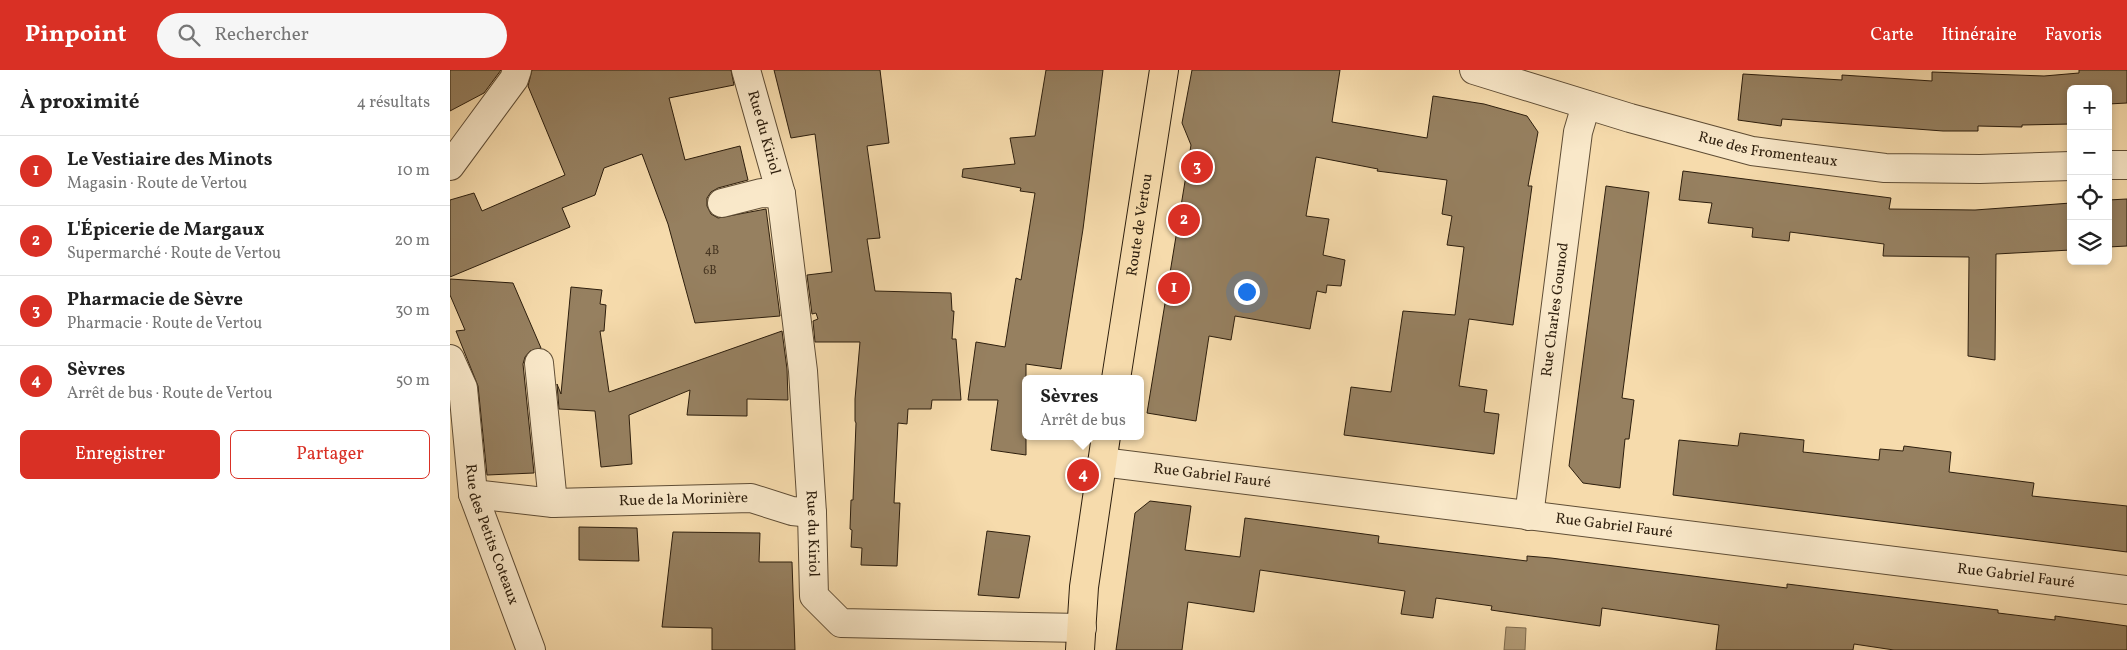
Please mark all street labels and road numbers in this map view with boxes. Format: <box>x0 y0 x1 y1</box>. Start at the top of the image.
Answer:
street label: Rue du Kiriol <box>742 88 786 177</box>
street label: Rue des Fromenteaux <box>1696 126 1839 172</box>
street label: Route de Vertou <box>1122 172 1158 278</box>
street label: Rue Charles Gounod <box>1536 241 1574 378</box>
street label: Rue Gabriel Fauré <box>1152 458 1272 493</box>
street label: Rue des Petits Coteaux <box>460 463 524 608</box>
street label: Rue de la Morinière <box>619 488 748 512</box>
street label: Rue du Kiriol <box>800 490 824 577</box>
street label: Rue Gabriel Fauré <box>1554 508 1674 544</box>
street label: Rue Gabriel Fauré <box>1956 558 2076 594</box>

